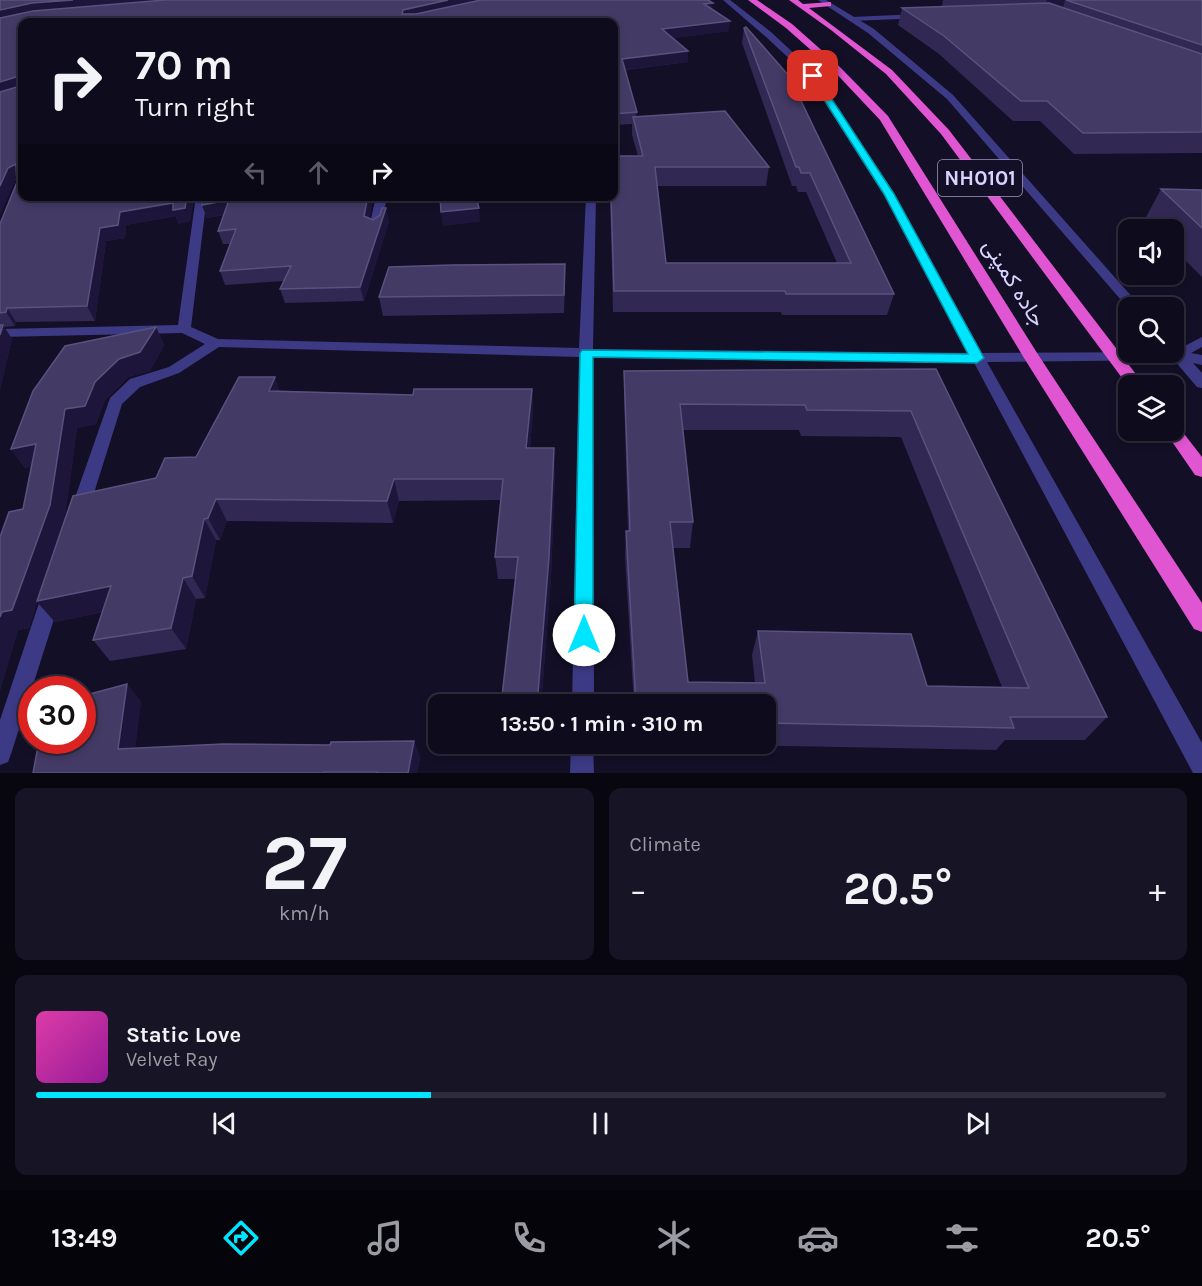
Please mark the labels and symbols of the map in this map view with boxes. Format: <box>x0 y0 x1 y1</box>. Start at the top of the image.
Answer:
pin <box>787 50 838 101</box>
road number: NH0101 <box>938 160 1022 196</box>
street label: جاده کمپنی <box>976 234 1051 332</box>
position arrow <box>552 603 616 667</box>
speed limit sign: 30 <box>18 676 96 754</box>

